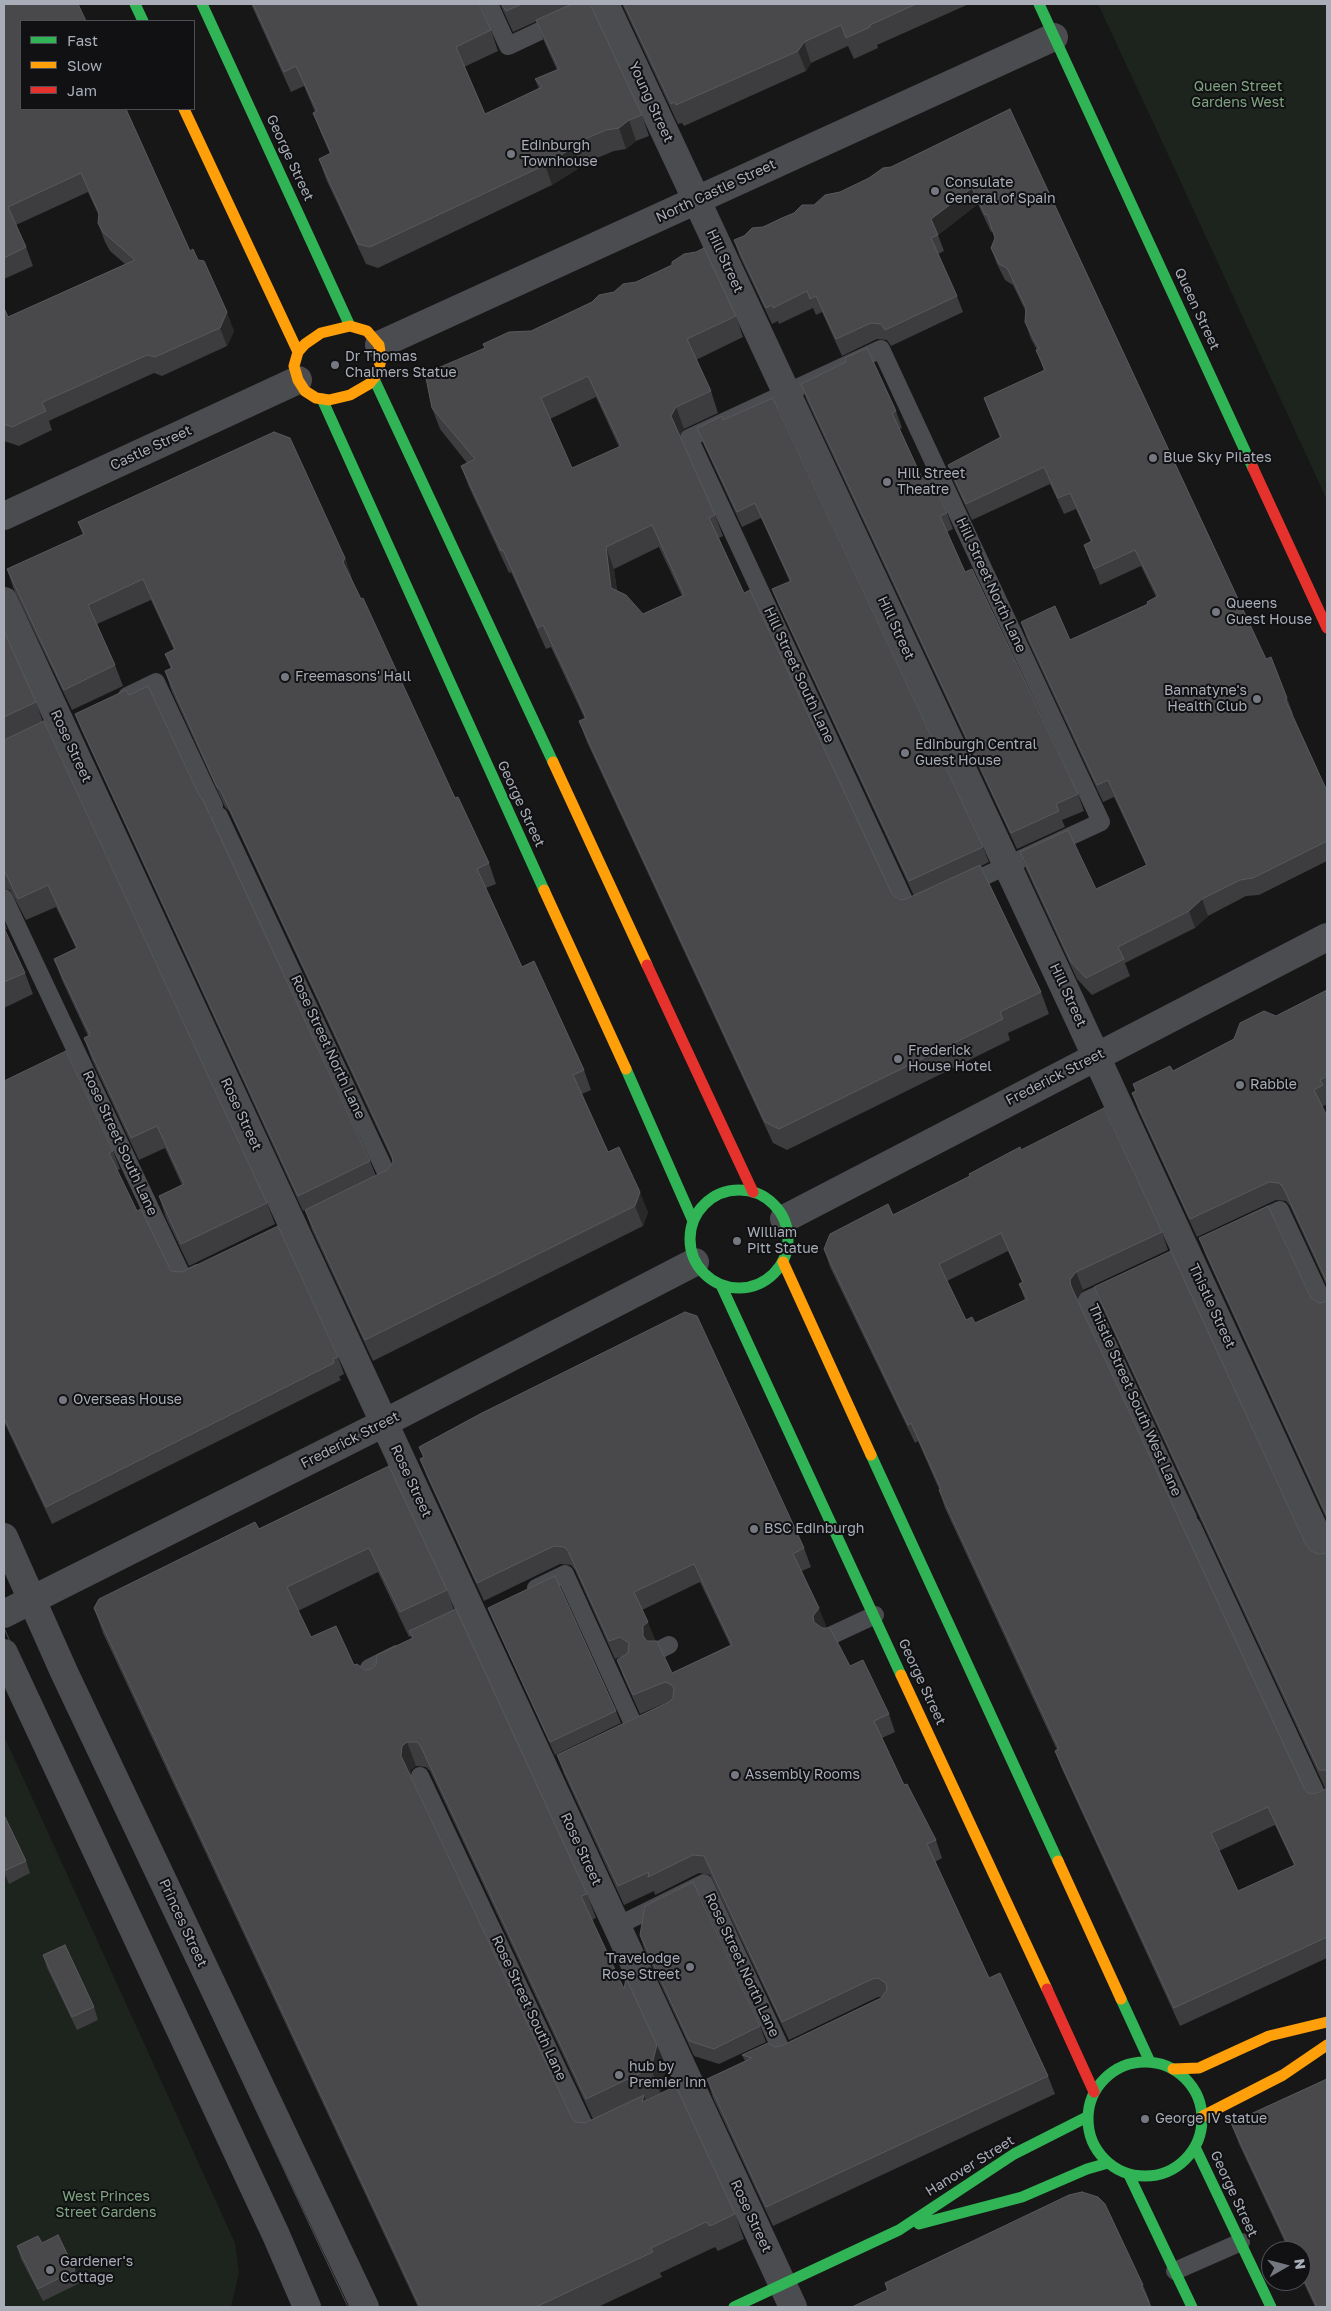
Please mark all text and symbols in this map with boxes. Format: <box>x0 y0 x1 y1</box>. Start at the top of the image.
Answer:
legend <box>20 20 195 110</box>
text: Fast <box>67 31 98 49</box>
text: Slow <box>67 56 102 74</box>
street label: Young Street <box>625 59 677 145</box>
park label: Queen Street Gardens West <box>1191 79 1285 111</box>
text: Jam <box>67 81 97 99</box>
street label: George Street <box>263 112 317 204</box>
place label: Edinburgh Townhouse <box>521 138 598 170</box>
marker: Edinburgh Townhouse <box>505 148 517 160</box>
street label: North Castle Street <box>653 156 779 226</box>
place label: Consulate General of Spain <box>945 175 1056 208</box>
marker: Consulate General of Spain <box>929 185 941 197</box>
street label: Hill Street <box>703 227 747 295</box>
street label: Queen Street <box>1171 265 1223 353</box>
place label: Dr Thomas Chalmers Statue <box>345 349 457 382</box>
marker: Dr Thomas Chalmers Statue <box>329 359 341 371</box>
street label: Castle Street <box>108 422 194 474</box>
place label: Blue Sky Pilates <box>1163 450 1272 466</box>
marker: Blue Sky Pilates <box>1147 452 1159 464</box>
place label: Hill Street Theatre <box>897 466 965 498</box>
marker: Hill Street Theatre <box>881 476 893 488</box>
street label: Hill Street North Lane <box>952 515 1030 655</box>
street label: Hill Street <box>874 594 918 662</box>
place label: Queens Guest House <box>1226 596 1312 628</box>
street label: Hill Street South Lane <box>760 604 838 746</box>
marker: Queens Guest House <box>1210 606 1222 618</box>
place label: Freemasons' Hall <box>295 669 411 685</box>
marker: Freemasons' Hall <box>279 671 291 683</box>
place label: Bannatyne's Health Club <box>1164 683 1247 716</box>
marker: Bannatyne's Health Club <box>1251 693 1263 705</box>
street label: Rose Street <box>47 707 95 785</box>
place label: Edinburgh Central Guest House <box>915 737 1037 770</box>
marker: Edinburgh Central Guest House <box>899 747 911 759</box>
street label: George Street <box>494 758 548 850</box>
street label: Hill Street <box>1046 961 1090 1029</box>
street label: Rose Street North Lane <box>287 972 369 1122</box>
place label: Frederick House Hotel <box>908 1043 992 1076</box>
street label: Frederick Street <box>1003 1045 1107 1109</box>
marker: Frederick House Hotel <box>892 1053 904 1065</box>
street label: Rose Street South Lane <box>79 1068 161 1218</box>
street label: Rose Street <box>217 1075 265 1153</box>
place label: Rabble <box>1250 1077 1297 1093</box>
marker: Rabble <box>1234 1079 1246 1091</box>
place label: William Pitt Statue <box>747 1225 819 1258</box>
marker: William Pitt Statue <box>731 1235 743 1247</box>
street label: Thistle Street <box>1185 1261 1239 1351</box>
street label: Thistle Street South West Lane <box>1085 1301 1185 1499</box>
place label: Overseas House <box>73 1392 182 1408</box>
marker: Overseas House <box>57 1394 69 1406</box>
street label: Frederick Street <box>298 1408 402 1472</box>
street label: Rose Street <box>387 1442 435 1520</box>
place label: BSC Edinburgh <box>764 1521 864 1537</box>
marker: BSC Edinburgh <box>748 1523 760 1535</box>
street label: George Street <box>895 1636 949 1728</box>
place label: Assembly Rooms <box>745 1767 860 1783</box>
marker: Assembly Rooms <box>729 1769 741 1781</box>
street label: Rose Street <box>557 1810 605 1888</box>
street label: Princes Street <box>155 1876 211 1970</box>
street label: Rose Street North Lane <box>701 1890 783 2040</box>
street label: Rose Street South Lane <box>488 1933 570 2083</box>
place label: Travelodge Rose Street <box>602 1951 680 1984</box>
marker: Travelodge Rose Street <box>684 1961 696 1973</box>
place label: hub by Premier Inn <box>629 2059 706 2092</box>
marker: hub by Premier Inn <box>613 2069 625 2081</box>
place label: George IV statue <box>1155 2111 1267 2127</box>
marker: George IV statue <box>1139 2113 1151 2125</box>
street label: Hanover Street <box>923 2132 1017 2200</box>
street label: George Street <box>1207 2148 1261 2240</box>
street label: Rose Street <box>727 2177 775 2255</box>
park label: West Princes Street Gardens <box>56 2189 156 2222</box>
north arrow <box>1261 2241 1311 2291</box>
place label: Gardener's Cottage <box>60 2254 133 2286</box>
text: N <box>1291 2258 1310 2270</box>
marker: Gardener's Cottage <box>44 2264 56 2276</box>

